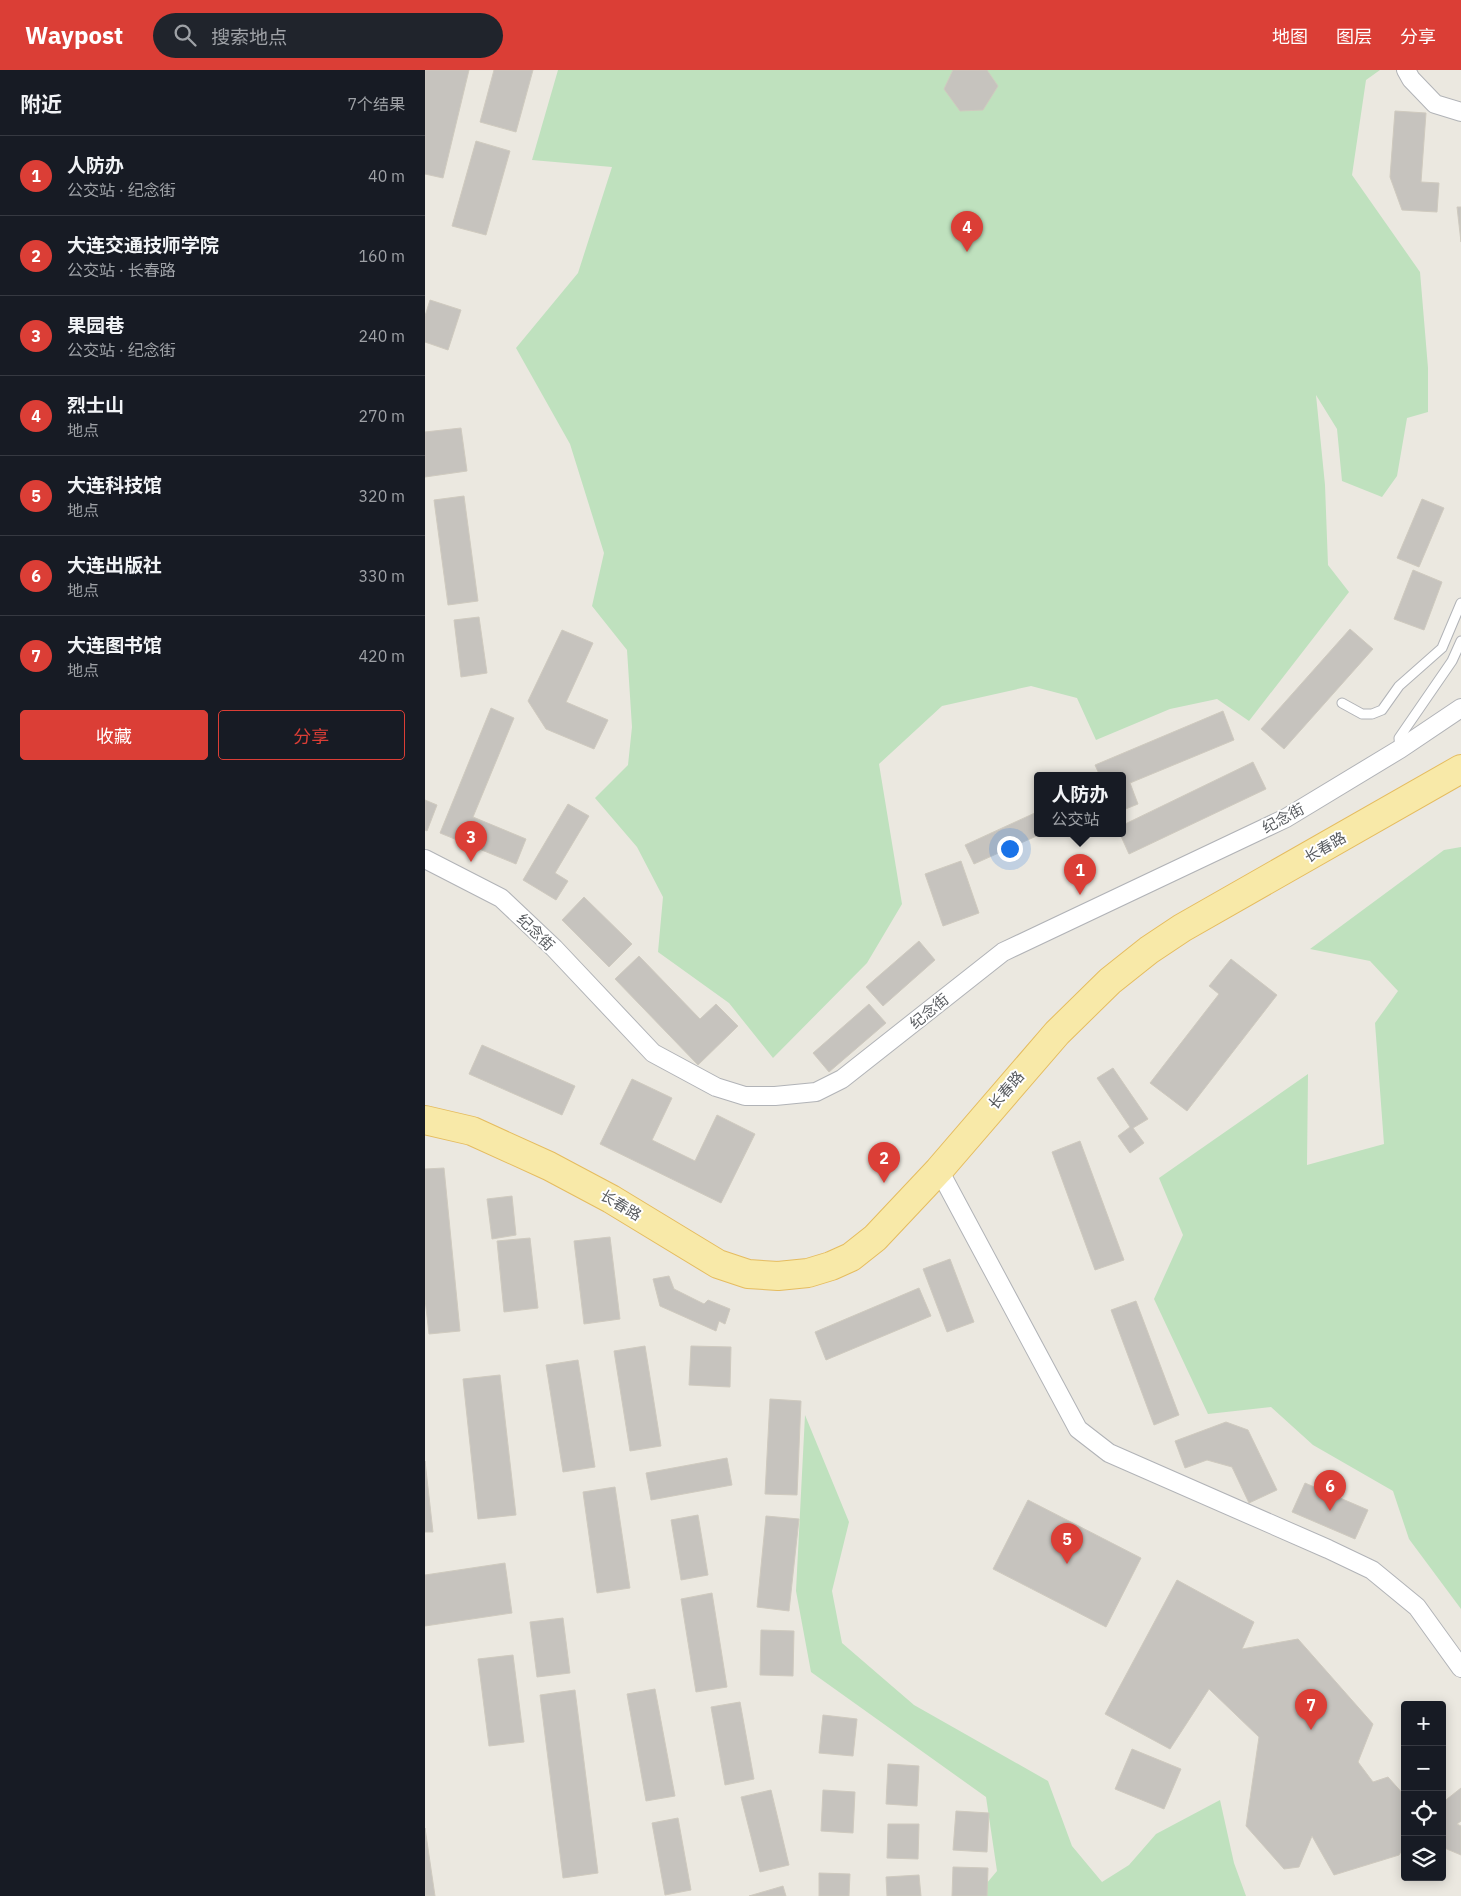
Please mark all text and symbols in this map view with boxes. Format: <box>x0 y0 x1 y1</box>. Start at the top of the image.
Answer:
search box <box>153 13 503 58</box>
text: Waypost <box>25 19 123 51</box>
icon: search <box>171 21 199 49</box>
text: 搜索地点 <box>211 25 287 49</box>
text: 地图 <box>1272 25 1308 48</box>
text: 图层 <box>1336 25 1372 48</box>
text: 分享 <box>1400 25 1436 48</box>
text: 附近 <box>20 90 62 118</box>
text: 7个结果 <box>347 94 405 114</box>
text: 人防办 <box>67 153 124 177</box>
text: 1 <box>31 166 41 186</box>
text: 40 m <box>368 166 405 186</box>
text: 公交站 · 纪念街 <box>67 180 176 200</box>
pin: 4 <box>951 211 983 252</box>
text: 大连交通技师学院 <box>67 233 219 257</box>
text: 2 <box>31 246 41 266</box>
text: 160 m <box>358 246 405 266</box>
text: 公交站 · 长春路 <box>67 260 176 280</box>
text: 果园巷 <box>67 313 124 337</box>
text: 3 <box>31 326 41 346</box>
text: 240 m <box>358 326 405 346</box>
text: 公交站 · 纪念街 <box>67 340 176 360</box>
text: 烈士山 <box>67 393 124 417</box>
text: 4 <box>31 406 41 426</box>
text: 270 m <box>358 406 405 426</box>
text: 地点 <box>67 420 99 440</box>
text: 大连科技馆 <box>67 473 162 497</box>
text: 5 <box>31 486 41 506</box>
text: 320 m <box>358 486 405 506</box>
text: 地点 <box>67 500 99 520</box>
text: 大连出版社 <box>67 553 162 577</box>
text: 6 <box>31 566 41 586</box>
text: 330 m <box>358 566 405 586</box>
text: 地点 <box>67 580 99 600</box>
text: 大连图书馆 <box>67 633 162 657</box>
text: 7 <box>31 646 41 666</box>
text: 420 m <box>358 646 405 666</box>
text: 地点 <box>67 660 99 680</box>
button: 收藏 <box>20 710 208 760</box>
button: 分享 <box>218 710 405 760</box>
popup <box>1034 772 1126 837</box>
text: 人防办 <box>1051 782 1109 806</box>
street label: 纪念街 <box>1259 799 1307 837</box>
text: 公交站 <box>1051 809 1100 829</box>
pin: 3 <box>455 821 487 862</box>
street label: 长春路 <box>1301 828 1349 866</box>
your location <box>997 836 1023 862</box>
pin: 1 <box>1064 854 1096 895</box>
street label: 纪念街 <box>513 910 559 954</box>
street label: 纪念街 <box>906 989 952 1033</box>
street label: 长春路 <box>984 1067 1028 1113</box>
pin: 2 <box>868 1142 900 1183</box>
street label: 长春路 <box>597 1185 645 1225</box>
pin: 6 <box>1314 1470 1346 1511</box>
pin: 5 <box>1051 1523 1083 1564</box>
pin: 7 <box>1295 1689 1327 1730</box>
map controls <box>1401 1701 1446 1881</box>
button: + <box>1401 1701 1446 1746</box>
button: − <box>1401 1746 1446 1791</box>
button: locate <box>1401 1791 1446 1836</box>
button: layers <box>1401 1836 1446 1881</box>

